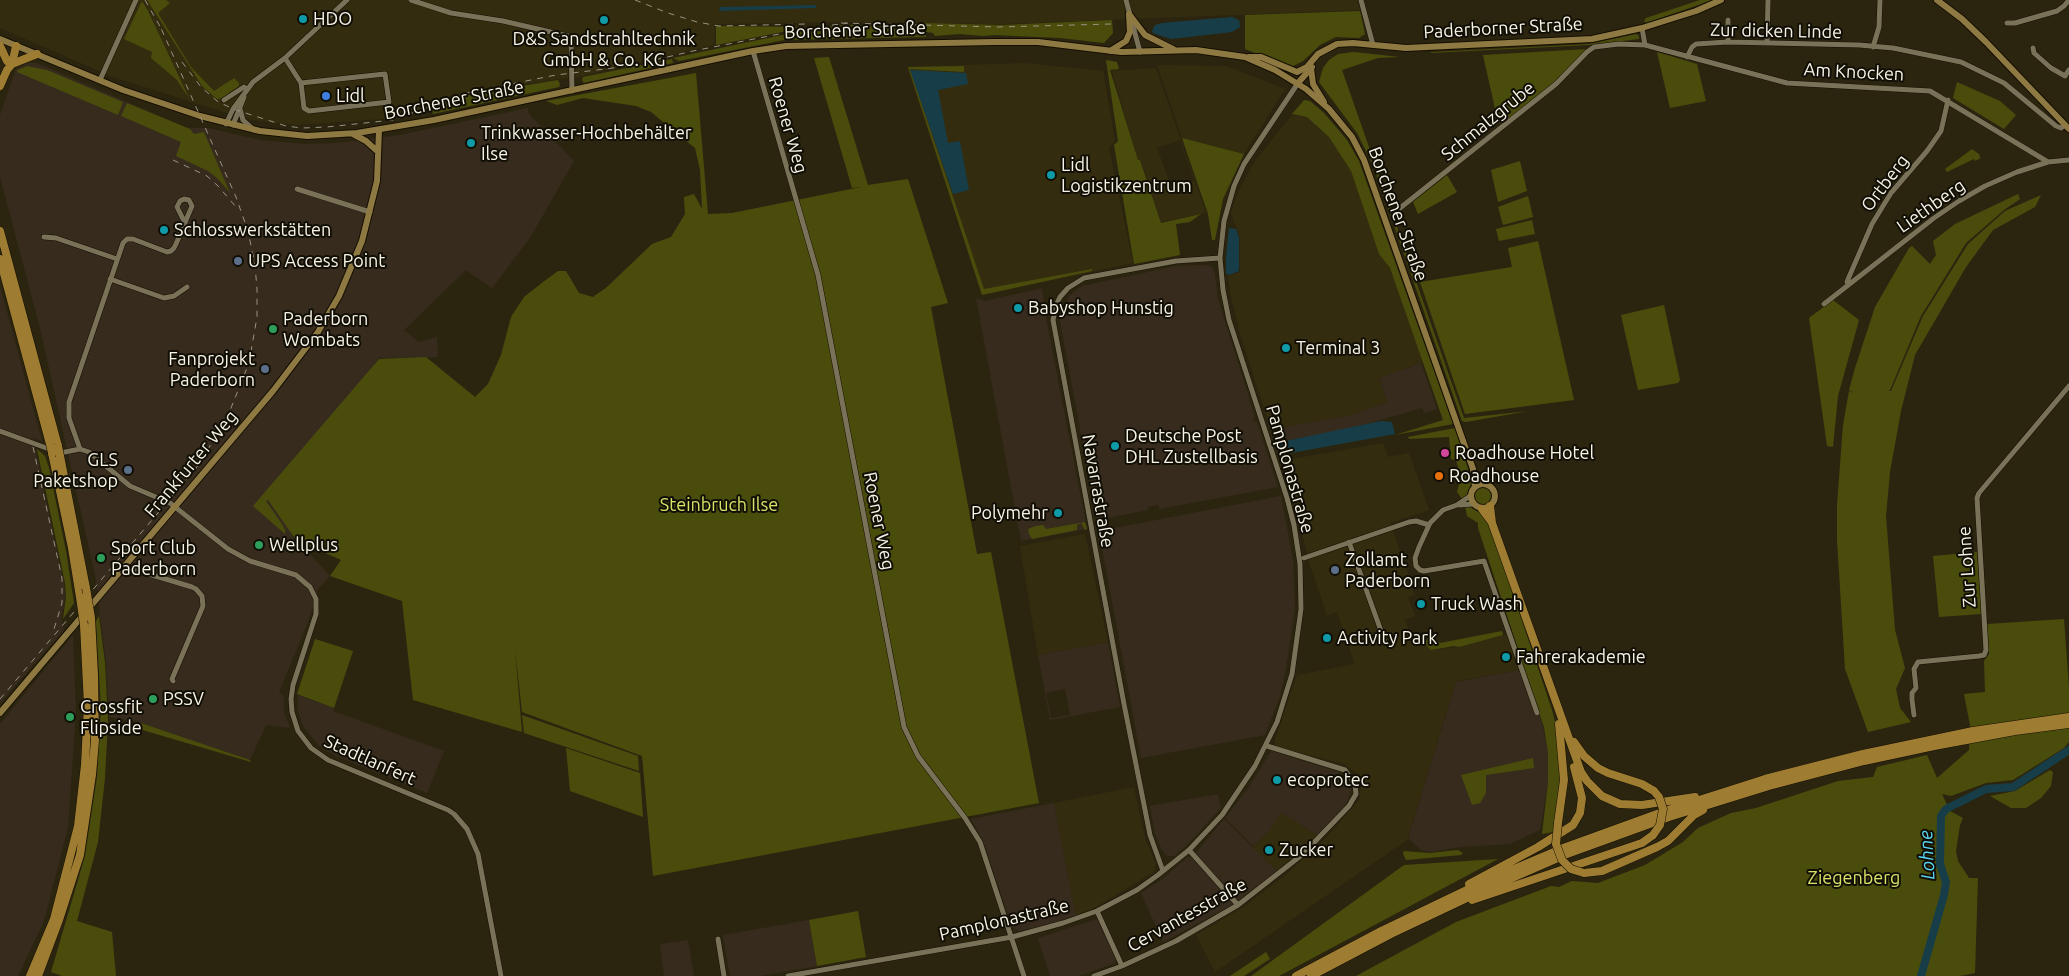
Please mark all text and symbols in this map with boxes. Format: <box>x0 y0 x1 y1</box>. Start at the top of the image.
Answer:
place label: HDO <box>313 8 352 30</box>
marker: HDO <box>297 13 309 25</box>
street label: Paderborner Straße <box>1423 13 1583 43</box>
marker: D&S Sandstrahltechnik GmbH & Co. KG <box>598 14 610 26</box>
street label: Borchener Straße <box>784 17 926 43</box>
street label: Zur dicken Linde <box>1710 19 1842 43</box>
place label: D&S Sandstrahltechnik GmbH & Co. KG <box>513 28 695 70</box>
street label: Am Knocken <box>1803 59 1905 85</box>
street label: Roener Weg <box>764 74 812 176</box>
street label: Borchener Straße <box>382 76 526 124</box>
street label: Schmalzgrube <box>1437 77 1539 165</box>
place label: Lidl <box>336 85 365 107</box>
marker: Lidl <box>320 90 332 102</box>
place label: Trinkwasser-Hochbehälter Ilse <box>481 122 692 164</box>
marker: Trinkwasser-Hochbehälter Ilse <box>465 137 477 149</box>
street label: Borchener Straße <box>1364 144 1432 284</box>
street label: Ortberg <box>1857 150 1913 216</box>
place label: Lidl Logistikzentrum <box>1061 154 1192 196</box>
marker: Lidl Logistikzentrum <box>1045 169 1057 181</box>
street label: Liethberg <box>1893 175 1969 237</box>
place label: Schlosswerkstätten <box>174 219 331 241</box>
marker: Schlosswerkstätten <box>158 224 170 236</box>
place label: UPS Access Point <box>248 250 385 272</box>
marker: UPS Access Point <box>232 255 244 267</box>
place label: Babyshop Hunstig <box>1028 297 1174 319</box>
marker: Babyshop Hunstig <box>1012 302 1024 314</box>
place label: Paderborn Wombats <box>283 308 368 350</box>
marker: Paderborn Wombats <box>267 323 279 335</box>
place label: Terminal 3 <box>1296 337 1380 359</box>
marker: Terminal 3 <box>1280 342 1292 354</box>
place label: Fanprojekt Paderborn <box>168 348 255 390</box>
marker: Fanprojekt Paderborn <box>259 363 271 375</box>
street label: Pamplonastraße <box>1261 402 1319 536</box>
street label: Frankfurter Weg <box>140 406 242 522</box>
place label: Deutsche Post DHL Zustellbasis <box>1125 425 1258 468</box>
street label: Navarrastraße <box>1077 433 1119 549</box>
marker: Deutsche Post DHL Zustellbasis <box>1109 440 1121 452</box>
place label: Roadhouse Hotel <box>1455 442 1594 464</box>
marker: Roadhouse Hotel <box>1439 447 1451 459</box>
place label: GLS Paketshop <box>33 449 118 492</box>
marker: GLS Paketshop <box>122 464 134 476</box>
place label: Roadhouse <box>1449 465 1539 487</box>
street label: Roener Weg <box>859 470 899 572</box>
marker: Roadhouse <box>1433 470 1445 482</box>
park label: Steinbruch Ilse <box>660 494 778 516</box>
place label: Polymehr <box>971 502 1048 524</box>
marker: Polymehr <box>1052 507 1064 519</box>
street label: Zur Lohne <box>1953 526 1981 608</box>
place label: Wellplus <box>269 534 338 556</box>
place label: Sport Club Paderborn <box>111 537 196 580</box>
marker: Wellplus <box>253 539 265 551</box>
place label: Zollamt Paderborn <box>1345 549 1430 592</box>
marker: Sport Club Paderborn <box>95 552 107 564</box>
marker: Zollamt Paderborn <box>1329 564 1341 576</box>
place label: Truck Wash <box>1431 593 1523 615</box>
marker: Truck Wash <box>1415 598 1427 610</box>
place label: Activity Park <box>1337 627 1437 649</box>
marker: Activity Park <box>1321 632 1333 644</box>
place label: Fahrerakademie <box>1516 646 1646 668</box>
marker: Fahrerakademie <box>1500 651 1512 663</box>
place label: PSSV <box>163 688 204 710</box>
marker: PSSV <box>147 693 159 705</box>
place label: Crossfit Flipside <box>80 696 142 739</box>
marker: Crossfit Flipside <box>64 711 76 723</box>
street label: Stadtlanfert <box>321 730 419 790</box>
place label: ecoprotec <box>1287 769 1369 791</box>
marker: ecoprotec <box>1271 774 1283 786</box>
water label: Lohne <box>1914 830 1940 880</box>
place label: Zucker <box>1279 839 1333 861</box>
marker: Zucker <box>1263 844 1275 856</box>
park label: Ziegenberg <box>1808 867 1900 889</box>
street label: Cervantesstraße <box>1124 873 1250 957</box>
street label: Pamplonastraße <box>937 895 1071 945</box>

